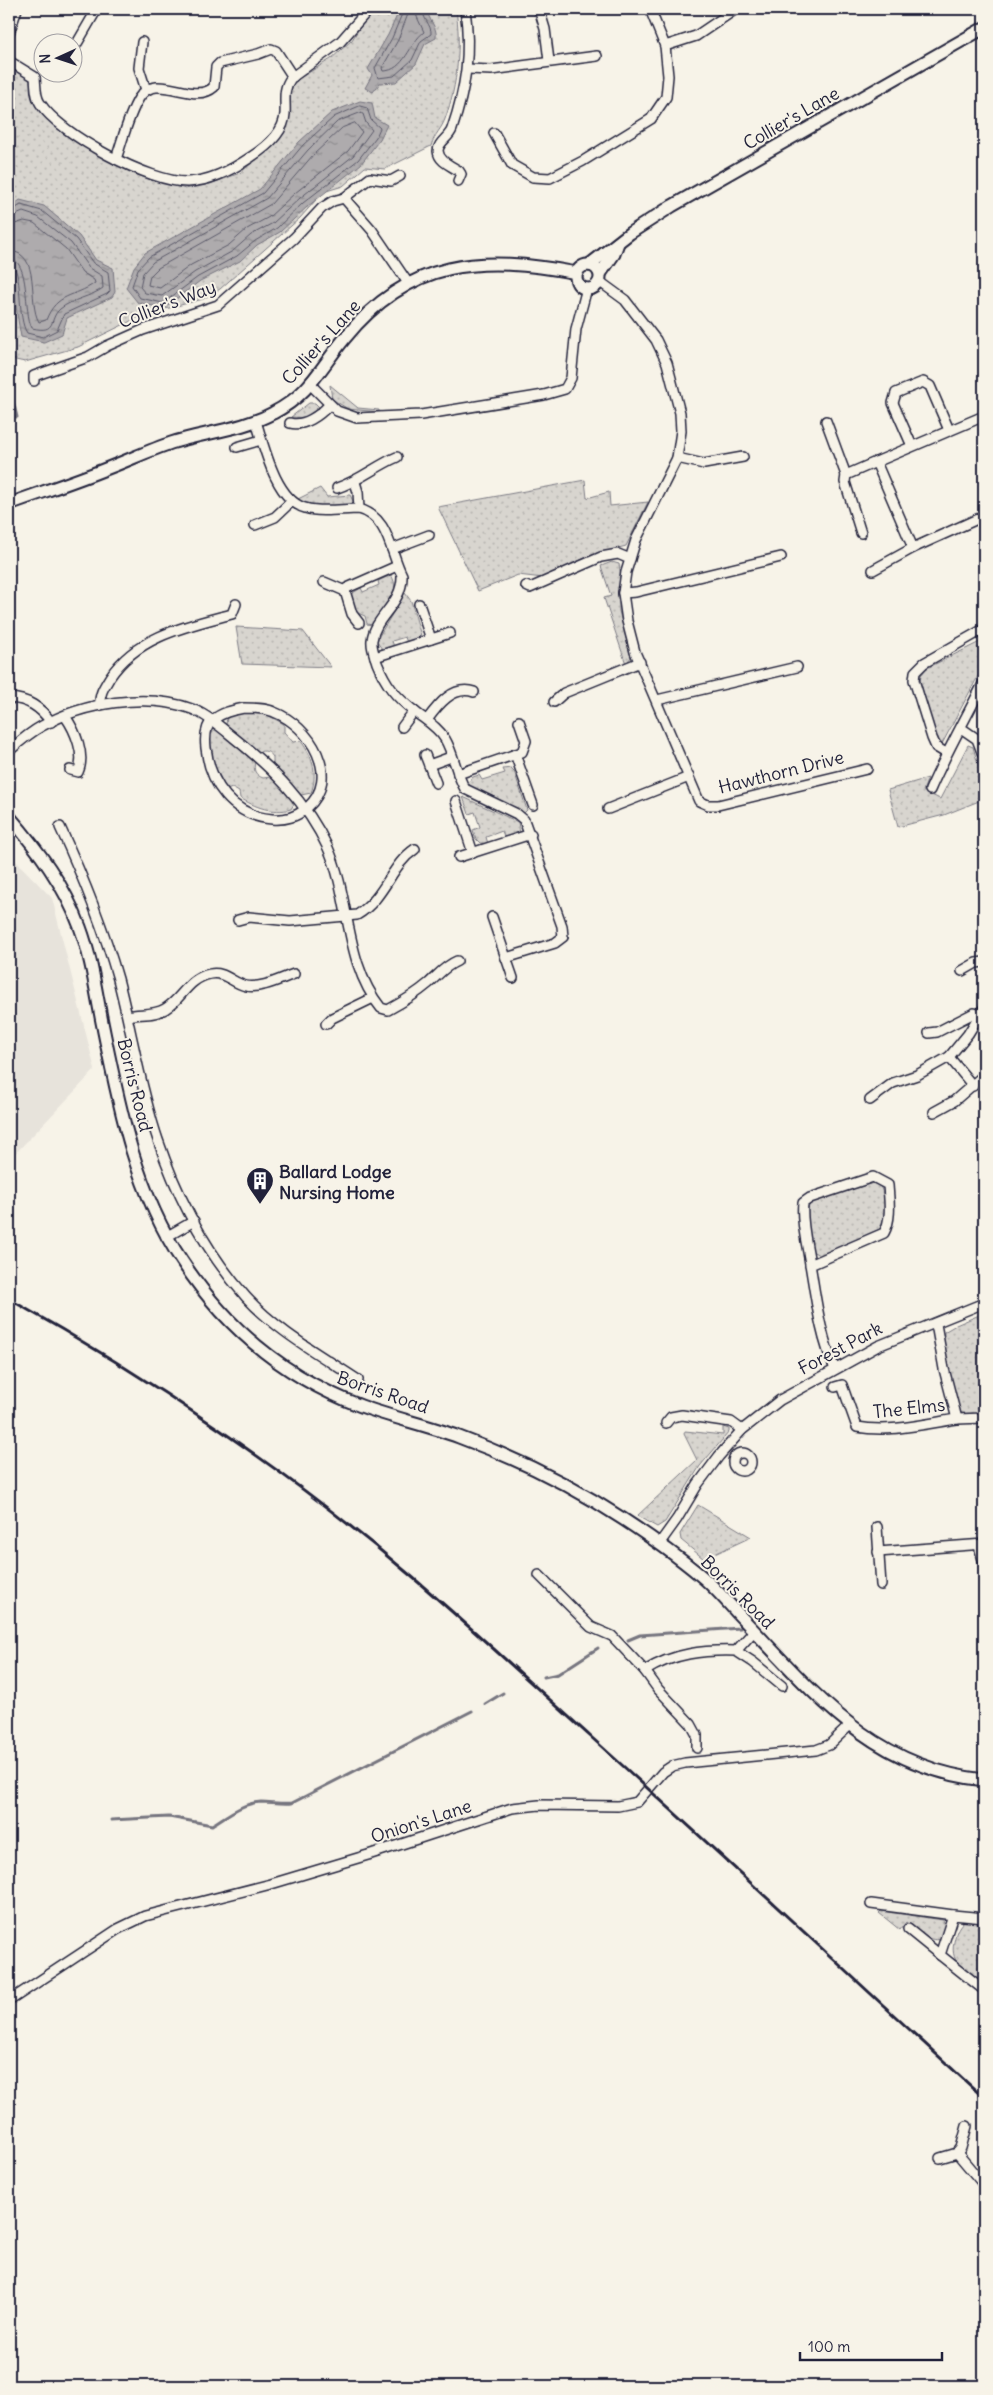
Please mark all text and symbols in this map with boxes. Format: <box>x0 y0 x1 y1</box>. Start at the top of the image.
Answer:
north arrow <box>32 32 82 82</box>
text: N <box>36 53 54 64</box>
street label: Collier's Lane <box>739 81 843 155</box>
street label: Collier's Way <box>115 275 219 333</box>
street label: Collier's Lane <box>277 295 365 389</box>
street label: Hawthorn Drive <box>716 745 846 799</box>
street label: Borris Road <box>112 1036 158 1134</box>
place label: Ballard Lodge Nursing Home <box>279 1160 395 1204</box>
building icon: Ballard Lodge Nursing Home <box>245 1166 275 1205</box>
street label: Forest Park <box>794 1316 886 1380</box>
street label: Borris Road <box>334 1366 432 1419</box>
street label: The Elms <box>872 1393 946 1423</box>
street label: Borris Road <box>696 1550 780 1634</box>
street label: Onion's Lane <box>368 1794 474 1848</box>
scale bar <box>800 2330 943 2362</box>
text: 100 m <box>808 2337 850 2356</box>

